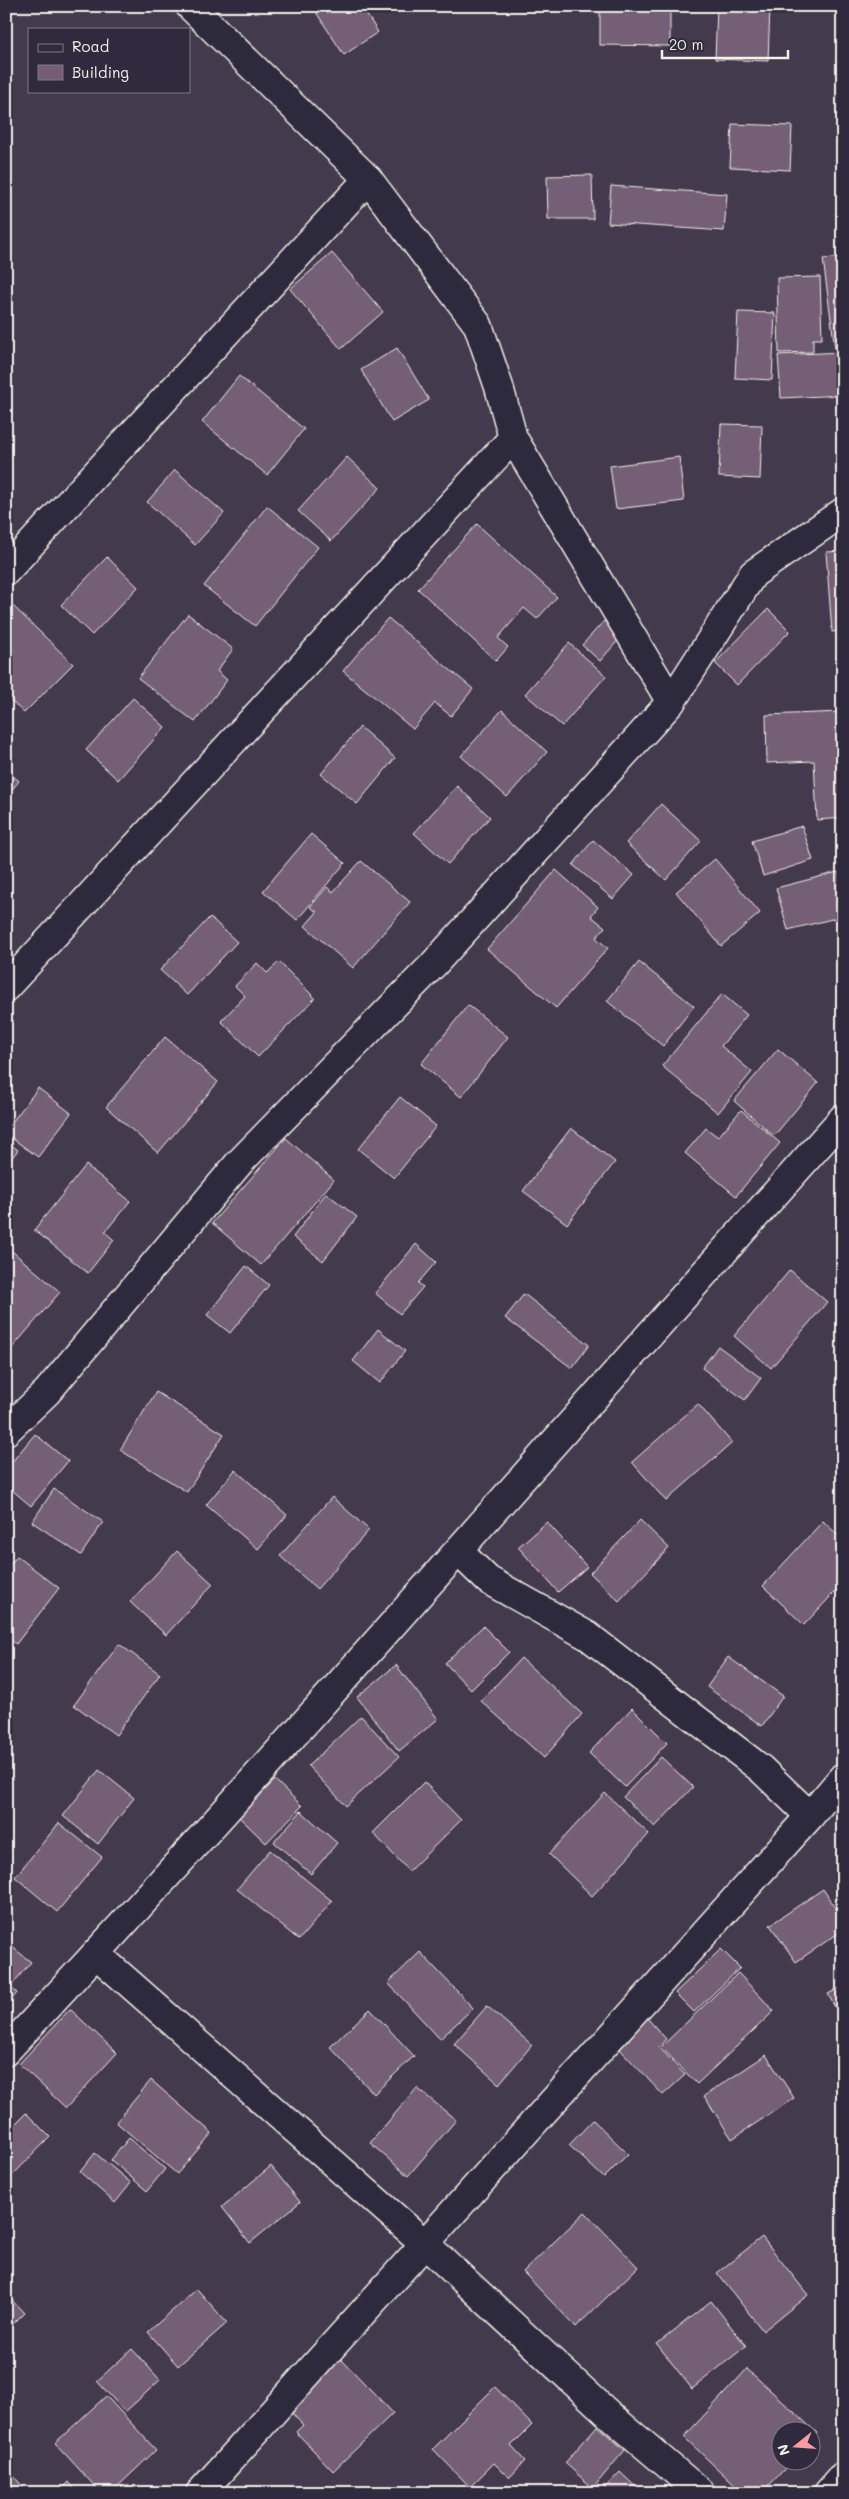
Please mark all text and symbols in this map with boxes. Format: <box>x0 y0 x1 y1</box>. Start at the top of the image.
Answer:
legend <box>28 28 190 92</box>
scale bar <box>662 28 788 60</box>
text: 20 m <box>669 34 703 54</box>
text: Road <box>72 36 109 56</box>
text: Building <box>72 62 129 82</box>
north arrow <box>772 2422 822 2472</box>
text: N <box>772 2442 794 2458</box>

